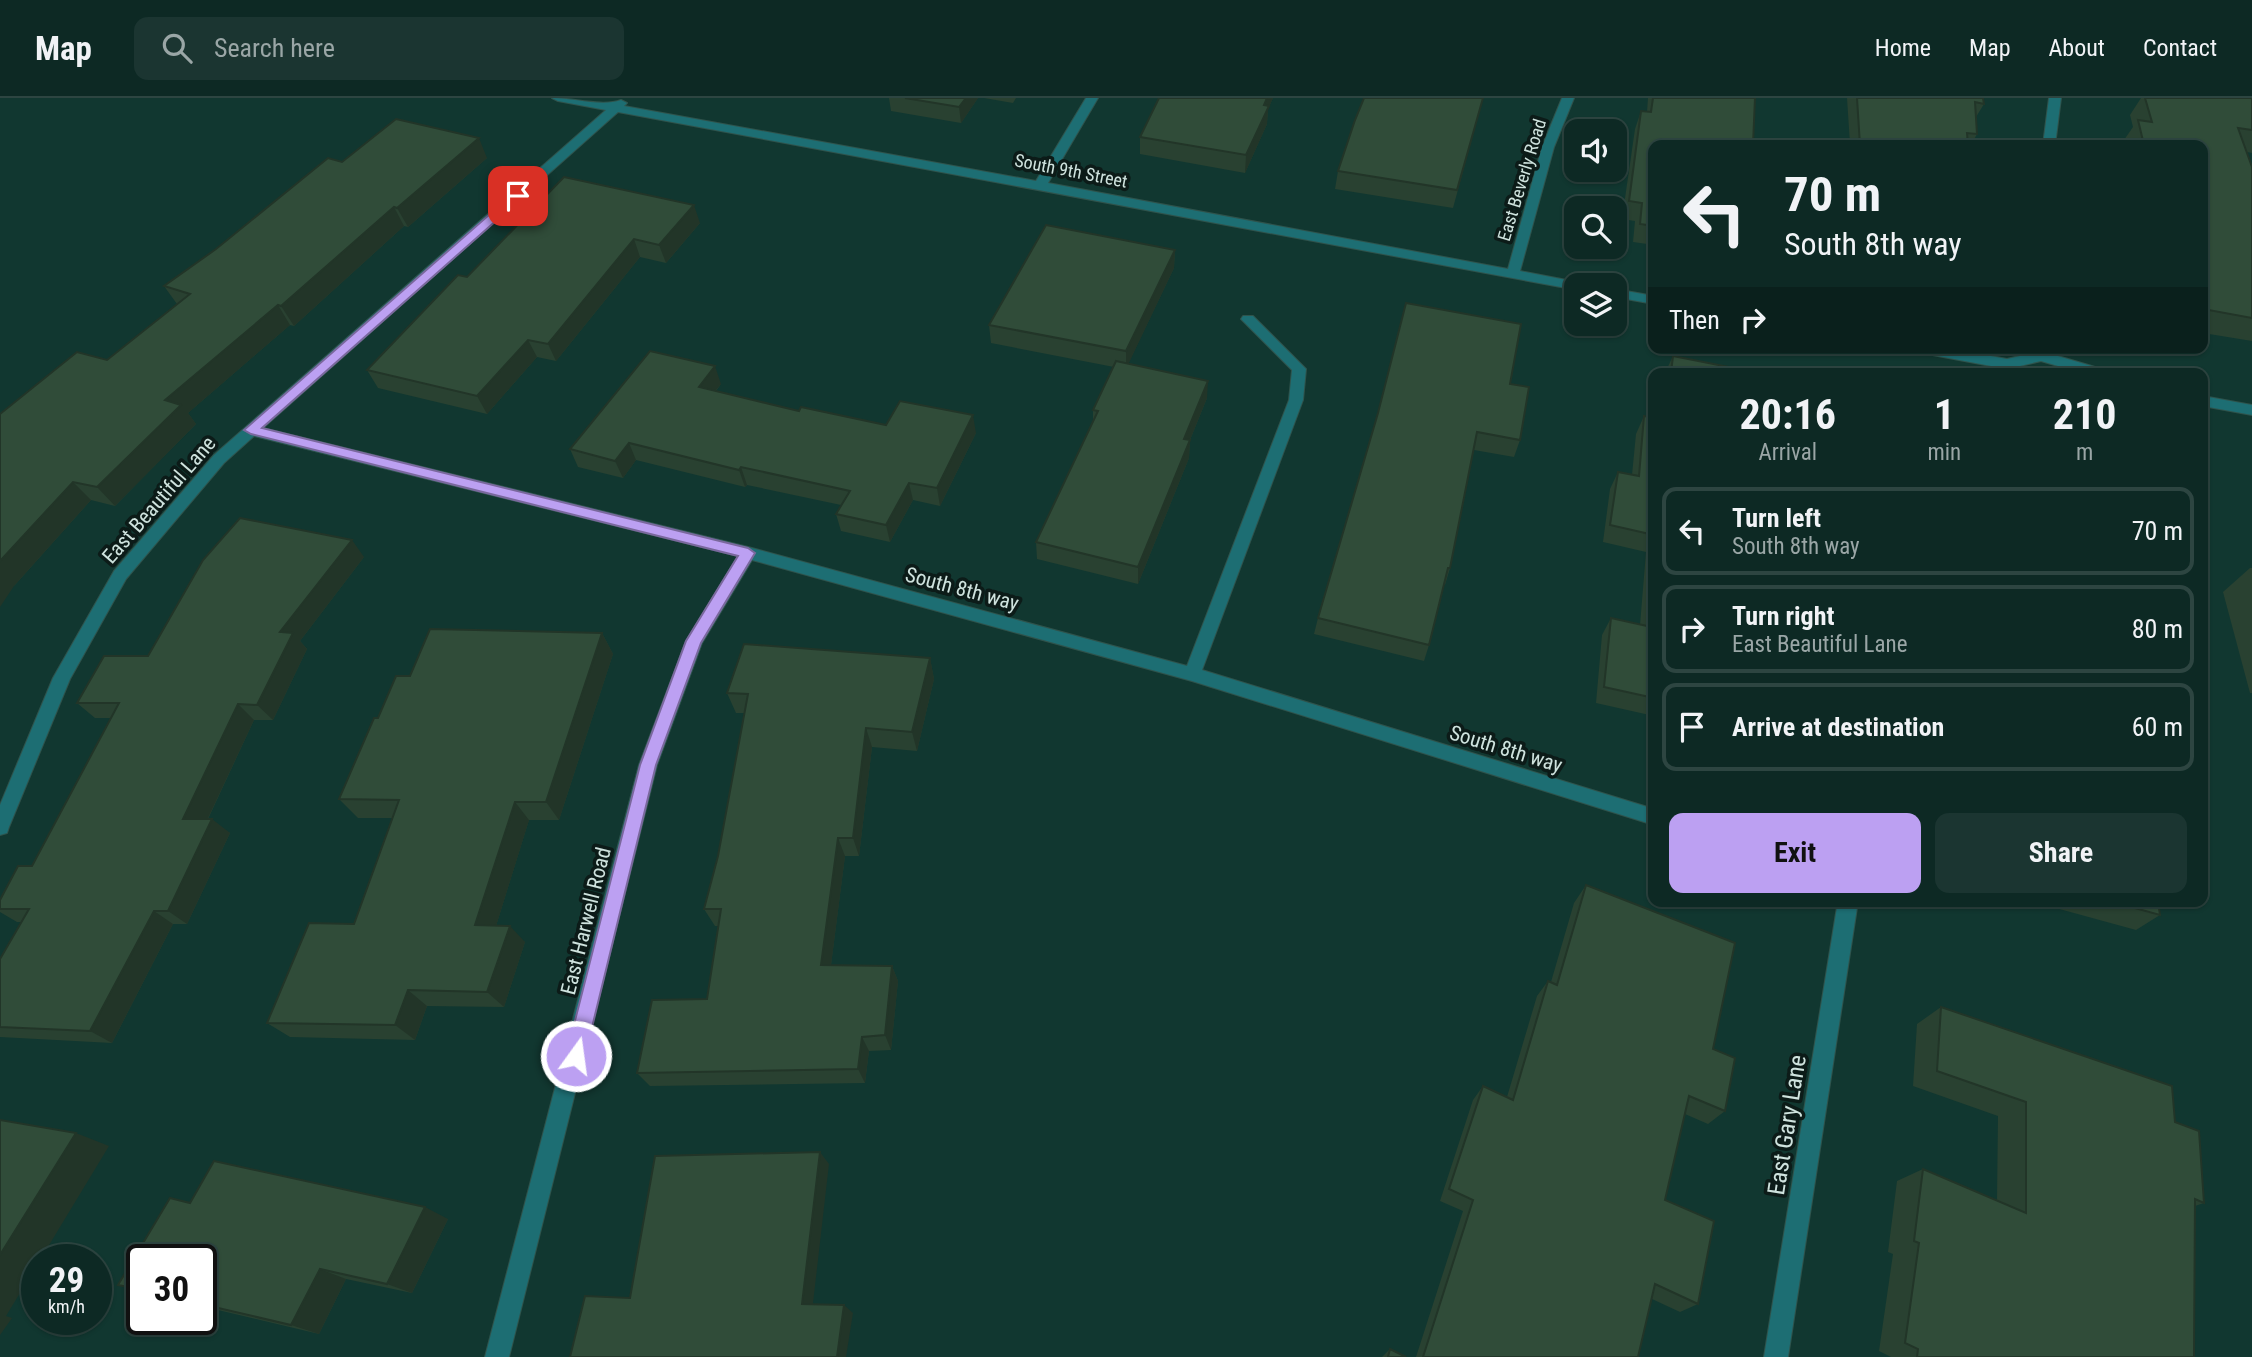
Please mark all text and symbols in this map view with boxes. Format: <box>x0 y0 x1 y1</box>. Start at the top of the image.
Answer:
search box <box>134 17 624 80</box>
text: Map <box>35 29 92 68</box>
icon: search <box>158 29 196 67</box>
text: Search here <box>214 33 335 63</box>
text: Home <box>1875 34 1931 62</box>
text: Map <box>1969 34 2011 62</box>
text: About <box>2049 34 2105 62</box>
text: Contact <box>2143 34 2217 62</box>
street label: East Beverly Road <box>1493 116 1550 244</box>
map controls <box>1564 119 1627 336</box>
button: sound <box>1564 119 1627 182</box>
street label: South 9th Street <box>1013 149 1129 192</box>
pin <box>488 166 548 226</box>
text: 70 m <box>1784 166 1881 223</box>
icon: left <box>1669 168 1760 259</box>
icon: arrive <box>499 177 537 215</box>
button: search <box>1564 196 1627 259</box>
text: South 8th way <box>1784 225 1962 263</box>
button: layers <box>1564 273 1627 336</box>
icon: right <box>1734 301 1772 339</box>
text: Then <box>1669 305 1720 335</box>
text: 20:16 <box>1740 390 1836 439</box>
text: 1 <box>1934 390 1955 439</box>
text: 210 <box>2053 390 2116 439</box>
street label: East Beautiful Lane <box>97 432 221 568</box>
text: Arrival <box>1758 439 1817 466</box>
text: min <box>1927 439 1961 466</box>
text: m <box>2076 439 2093 466</box>
text: Turn left <box>1732 503 1821 533</box>
icon: left <box>1673 512 1711 550</box>
text: 70 m <box>2132 516 2183 546</box>
text: South 8th way <box>1732 533 1860 560</box>
street label: South 8th way <box>903 562 1022 616</box>
text: Turn right <box>1732 601 1834 631</box>
icon: right <box>1673 610 1711 648</box>
text: 80 m <box>2132 614 2183 644</box>
text: East Beautiful Lane <box>1732 631 1907 658</box>
icon: arrive <box>1673 708 1711 746</box>
text: Arrive at destination <box>1732 712 1944 742</box>
text: 60 m <box>2132 712 2183 742</box>
street label: South 8th way <box>1447 720 1565 778</box>
button: Exit <box>1669 813 1921 893</box>
button: Share <box>1935 813 2187 893</box>
street label: East Harwell Road <box>556 845 616 997</box>
position arrow <box>539 1019 613 1093</box>
street label: East Gary Lane <box>1762 1053 1812 1197</box>
speed limit sign: 30 <box>126 1244 217 1335</box>
text: 29 <box>49 1260 84 1301</box>
text: km/h <box>48 1296 85 1317</box>

